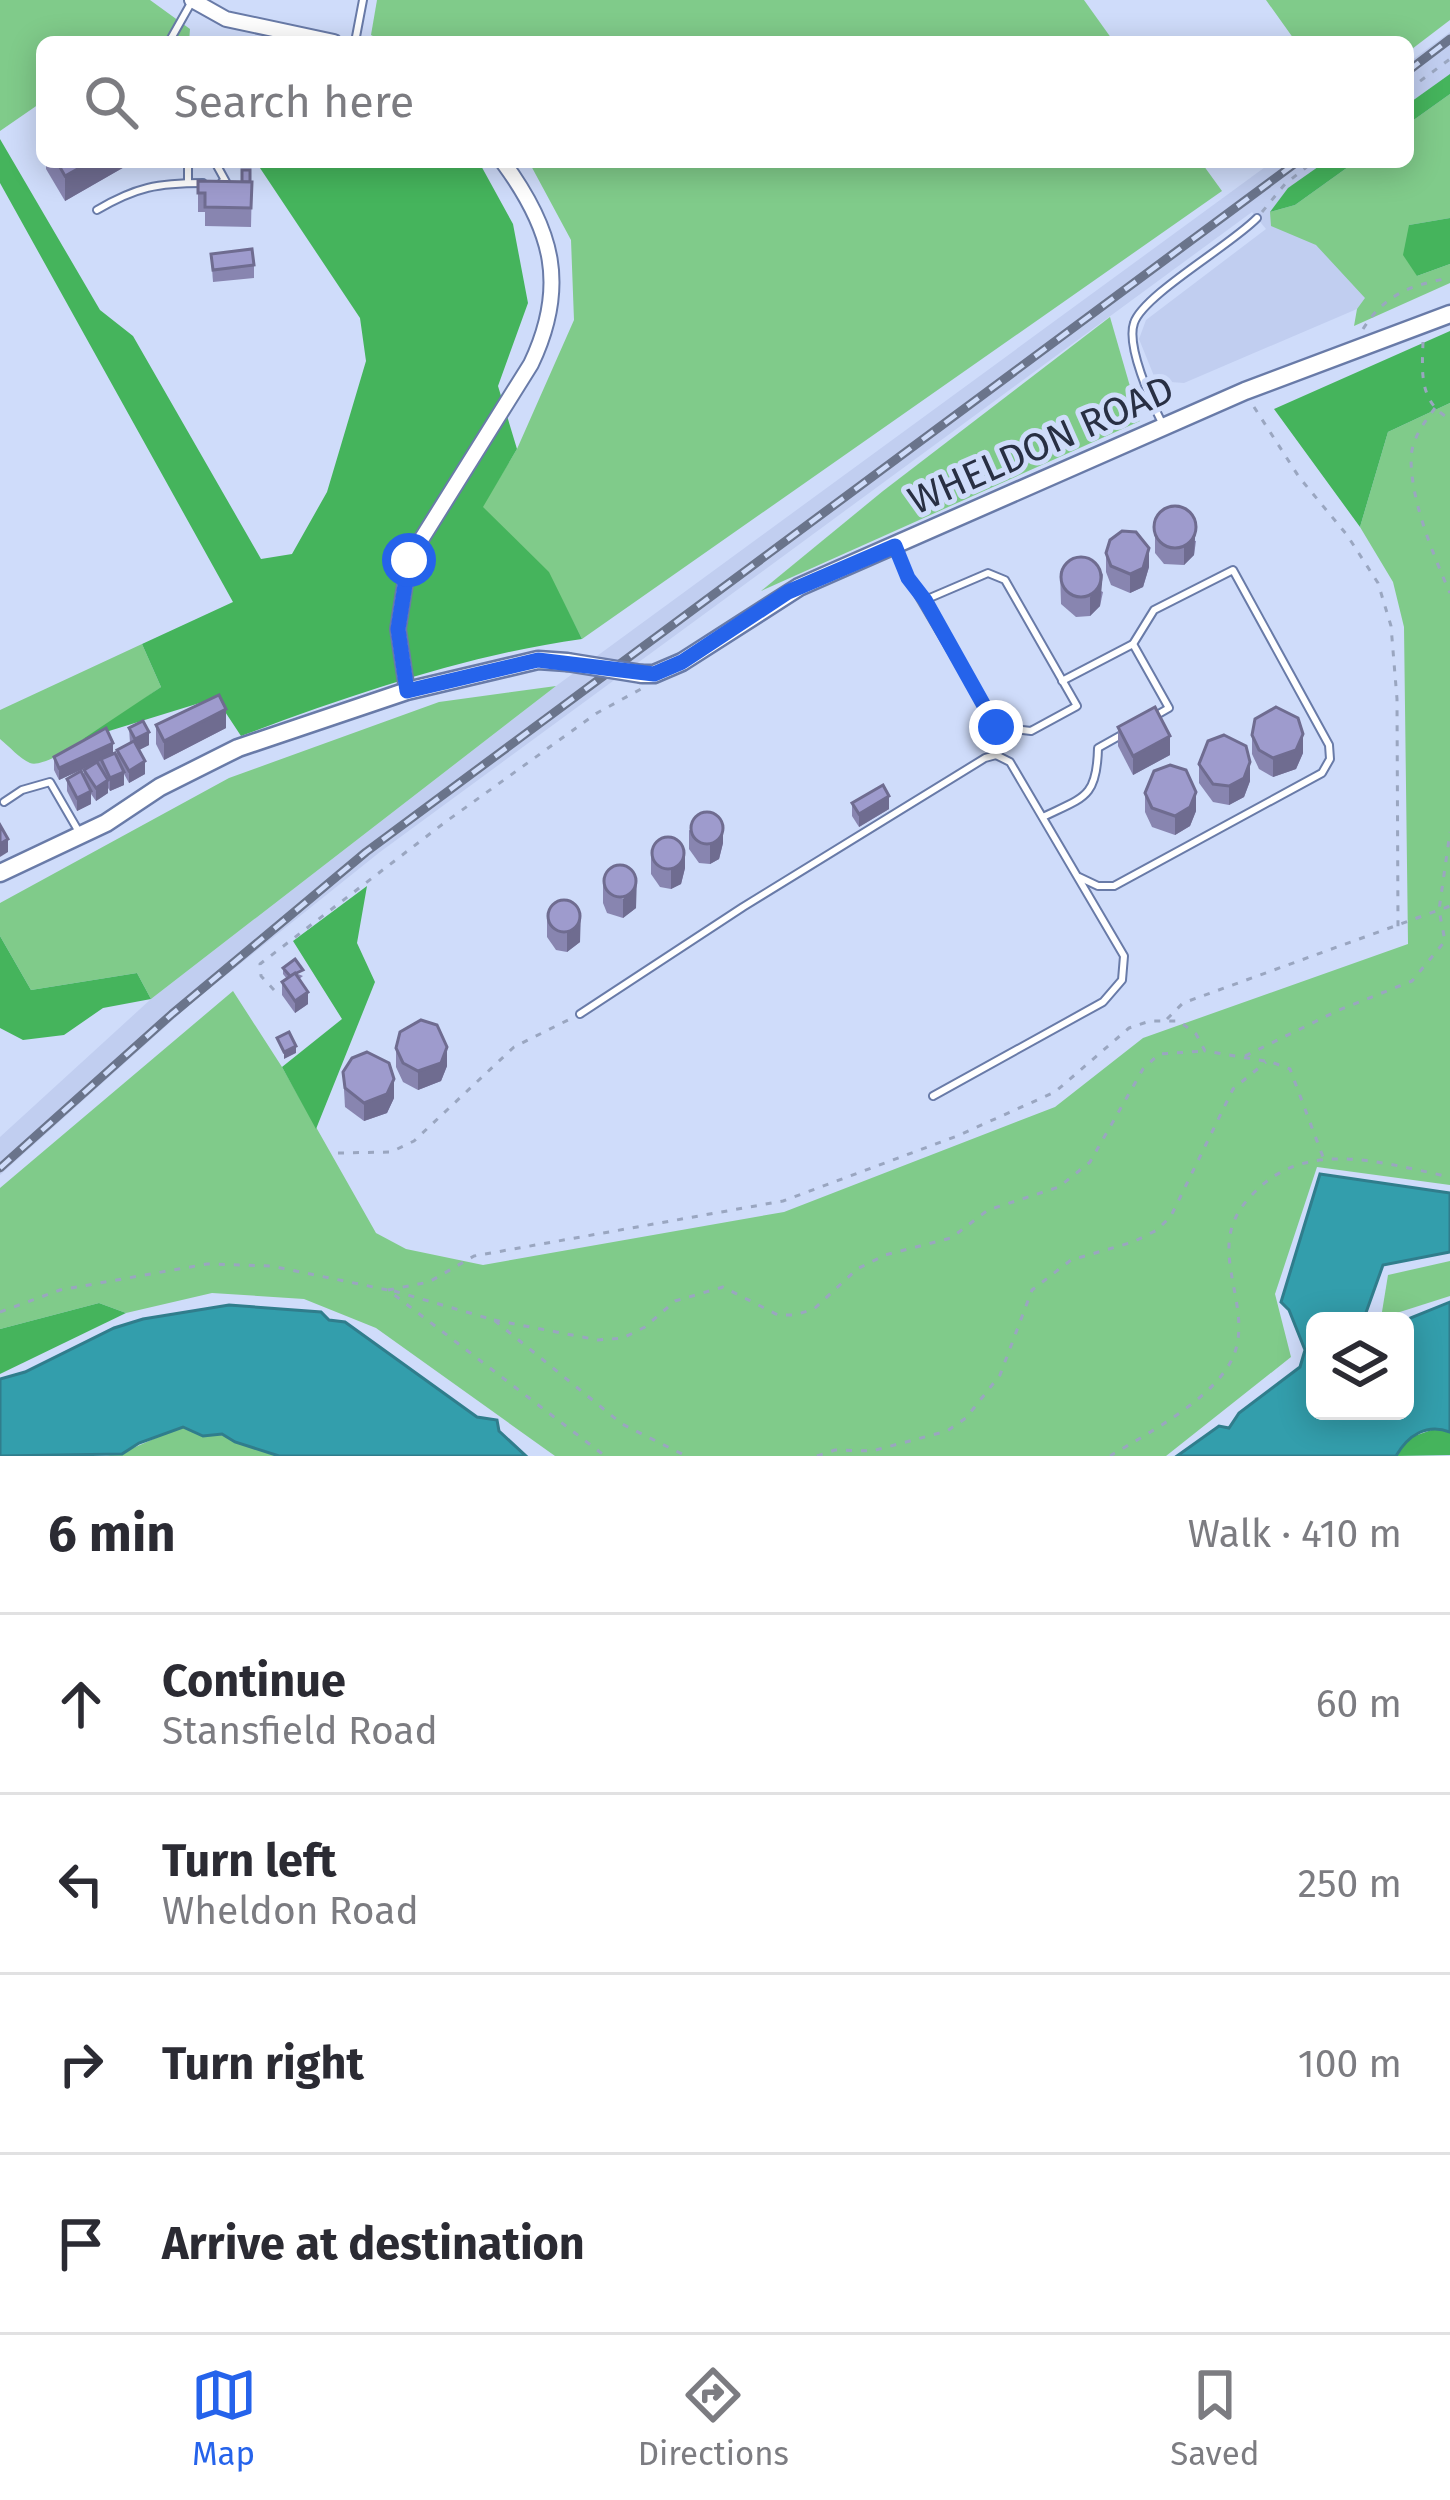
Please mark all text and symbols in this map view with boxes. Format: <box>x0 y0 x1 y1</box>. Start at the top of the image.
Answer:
search box <box>36 36 1414 168</box>
icon: search <box>78 69 144 135</box>
text: Search here <box>174 75 414 129</box>
street label: WHELDON ROAD <box>901 366 1181 524</box>
route start <box>382 533 436 587</box>
route end <box>969 700 1023 754</box>
map controls <box>1306 1312 1414 1420</box>
button: layers <box>1306 1312 1414 1420</box>
text: 6 min <box>48 1503 176 1565</box>
text: Walk · 410 m <box>1188 1511 1402 1557</box>
text: Continue <box>162 1654 346 1708</box>
icon: ahead <box>48 1671 114 1737</box>
text: 60 m <box>1316 1681 1402 1727</box>
text: Stansfield Road <box>162 1708 438 1754</box>
text: Turn left <box>162 1834 336 1888</box>
icon: left <box>48 1851 114 1917</box>
text: 250 m <box>1298 1861 1402 1907</box>
text: Wheldon Road <box>162 1888 419 1934</box>
icon: right <box>48 2031 114 2097</box>
text: Turn right <box>162 2037 364 2091</box>
text: 100 m <box>1298 2041 1402 2087</box>
icon: arrive <box>48 2211 114 2277</box>
text: Arrive at destination <box>162 2217 585 2271</box>
tab: Map <box>191 2362 257 2474</box>
tab: Directions <box>638 2362 789 2474</box>
tab: Saved <box>1170 2362 1259 2474</box>

